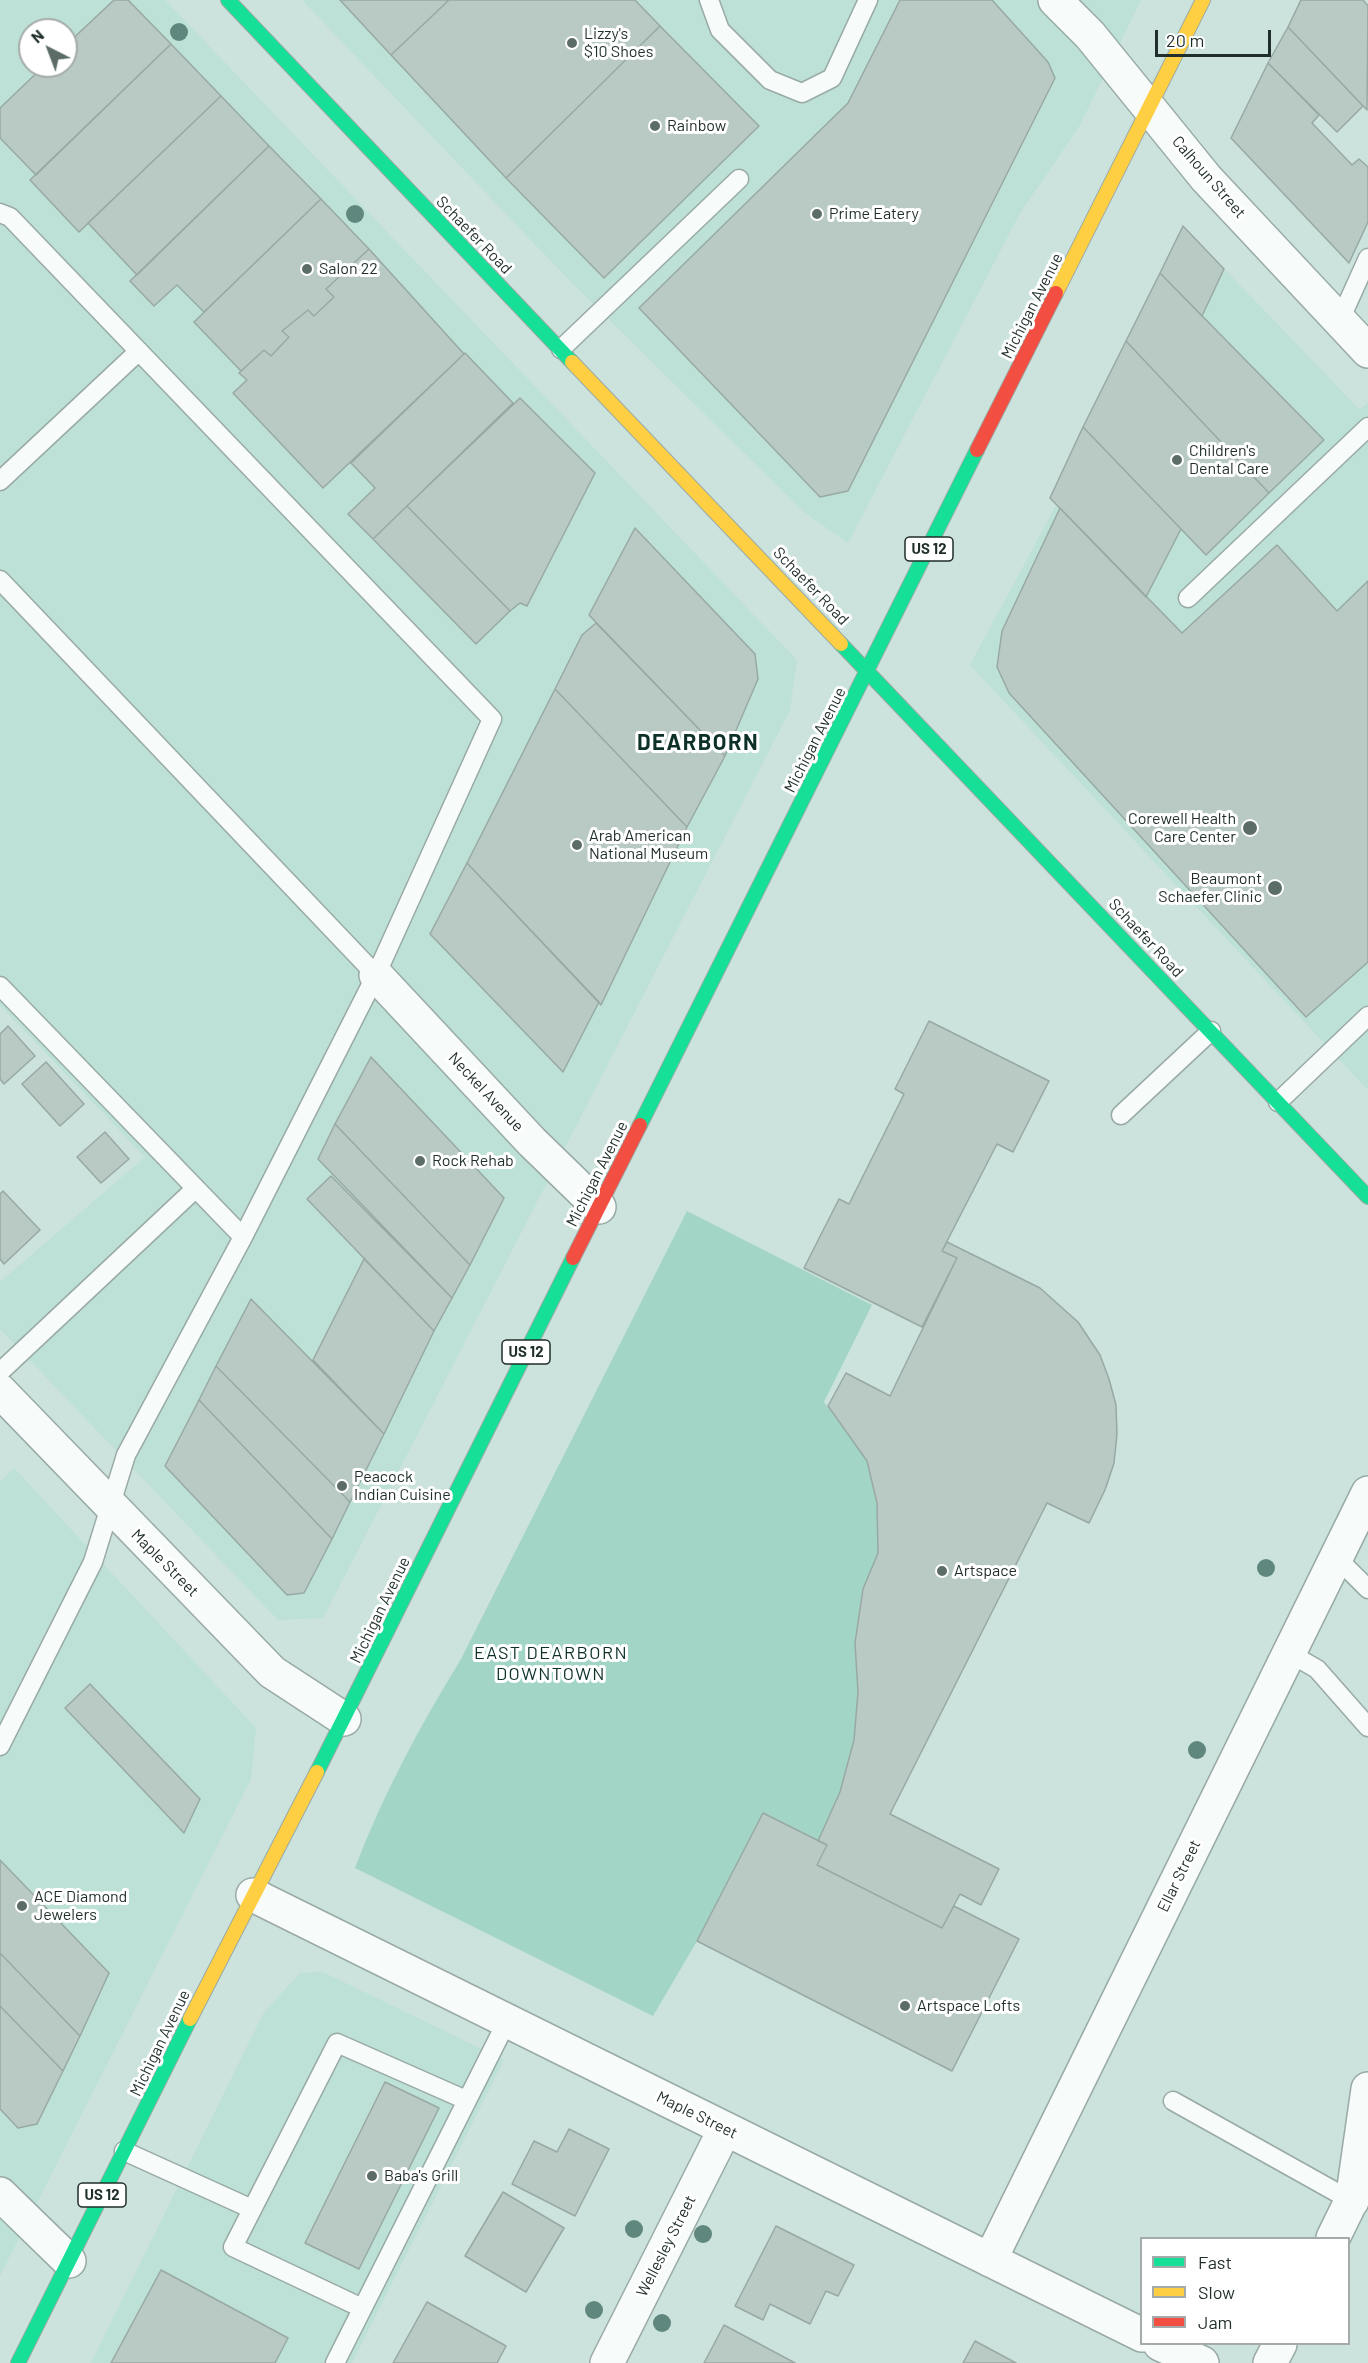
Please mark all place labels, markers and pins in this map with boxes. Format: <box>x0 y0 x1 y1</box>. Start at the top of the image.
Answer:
place label: Lizzy's $10 Shoes <box>584 24 653 62</box>
marker: Lizzy's $10 Shoes <box>565 36 579 50</box>
place label: Rainbow <box>667 116 726 136</box>
marker: Rainbow <box>648 119 662 133</box>
place label: Prime Eatery <box>829 204 919 224</box>
marker: Prime Eatery <box>810 207 824 221</box>
place label: Salon 22 <box>319 259 378 279</box>
marker: Salon 22 <box>300 262 314 276</box>
place label: Children's Dental Care <box>1189 441 1269 479</box>
marker: Children's Dental Care <box>1170 453 1184 467</box>
place label: Corewell Health Care Center <box>1128 809 1236 847</box>
marker: Corewell Health Care Center <box>1241 819 1259 837</box>
place label: Arab American National Museum <box>589 826 708 864</box>
marker: Arab American National Museum <box>570 838 584 852</box>
place label: Beaumont Schaefer Clinic <box>1158 869 1262 907</box>
marker: Beaumont Schaefer Clinic <box>1266 879 1284 897</box>
place label: Rock Rehab <box>432 1151 514 1171</box>
marker: Rock Rehab <box>413 1154 427 1168</box>
place label: Peacock Indian Cuisine <box>354 1467 451 1505</box>
marker: Peacock Indian Cuisine <box>335 1479 349 1493</box>
place label: Artspace <box>954 1561 1017 1581</box>
marker: Artspace <box>935 1564 949 1578</box>
place label: ACE Diamond Jewelers <box>34 1887 127 1925</box>
marker: ACE Diamond Jewelers <box>15 1899 29 1913</box>
place label: Artspace Lofts <box>917 1996 1020 2016</box>
marker: Artspace Lofts <box>898 1999 912 2013</box>
place label: Baba's Grill <box>384 2166 458 2186</box>
marker: Baba's Grill <box>365 2169 379 2183</box>

